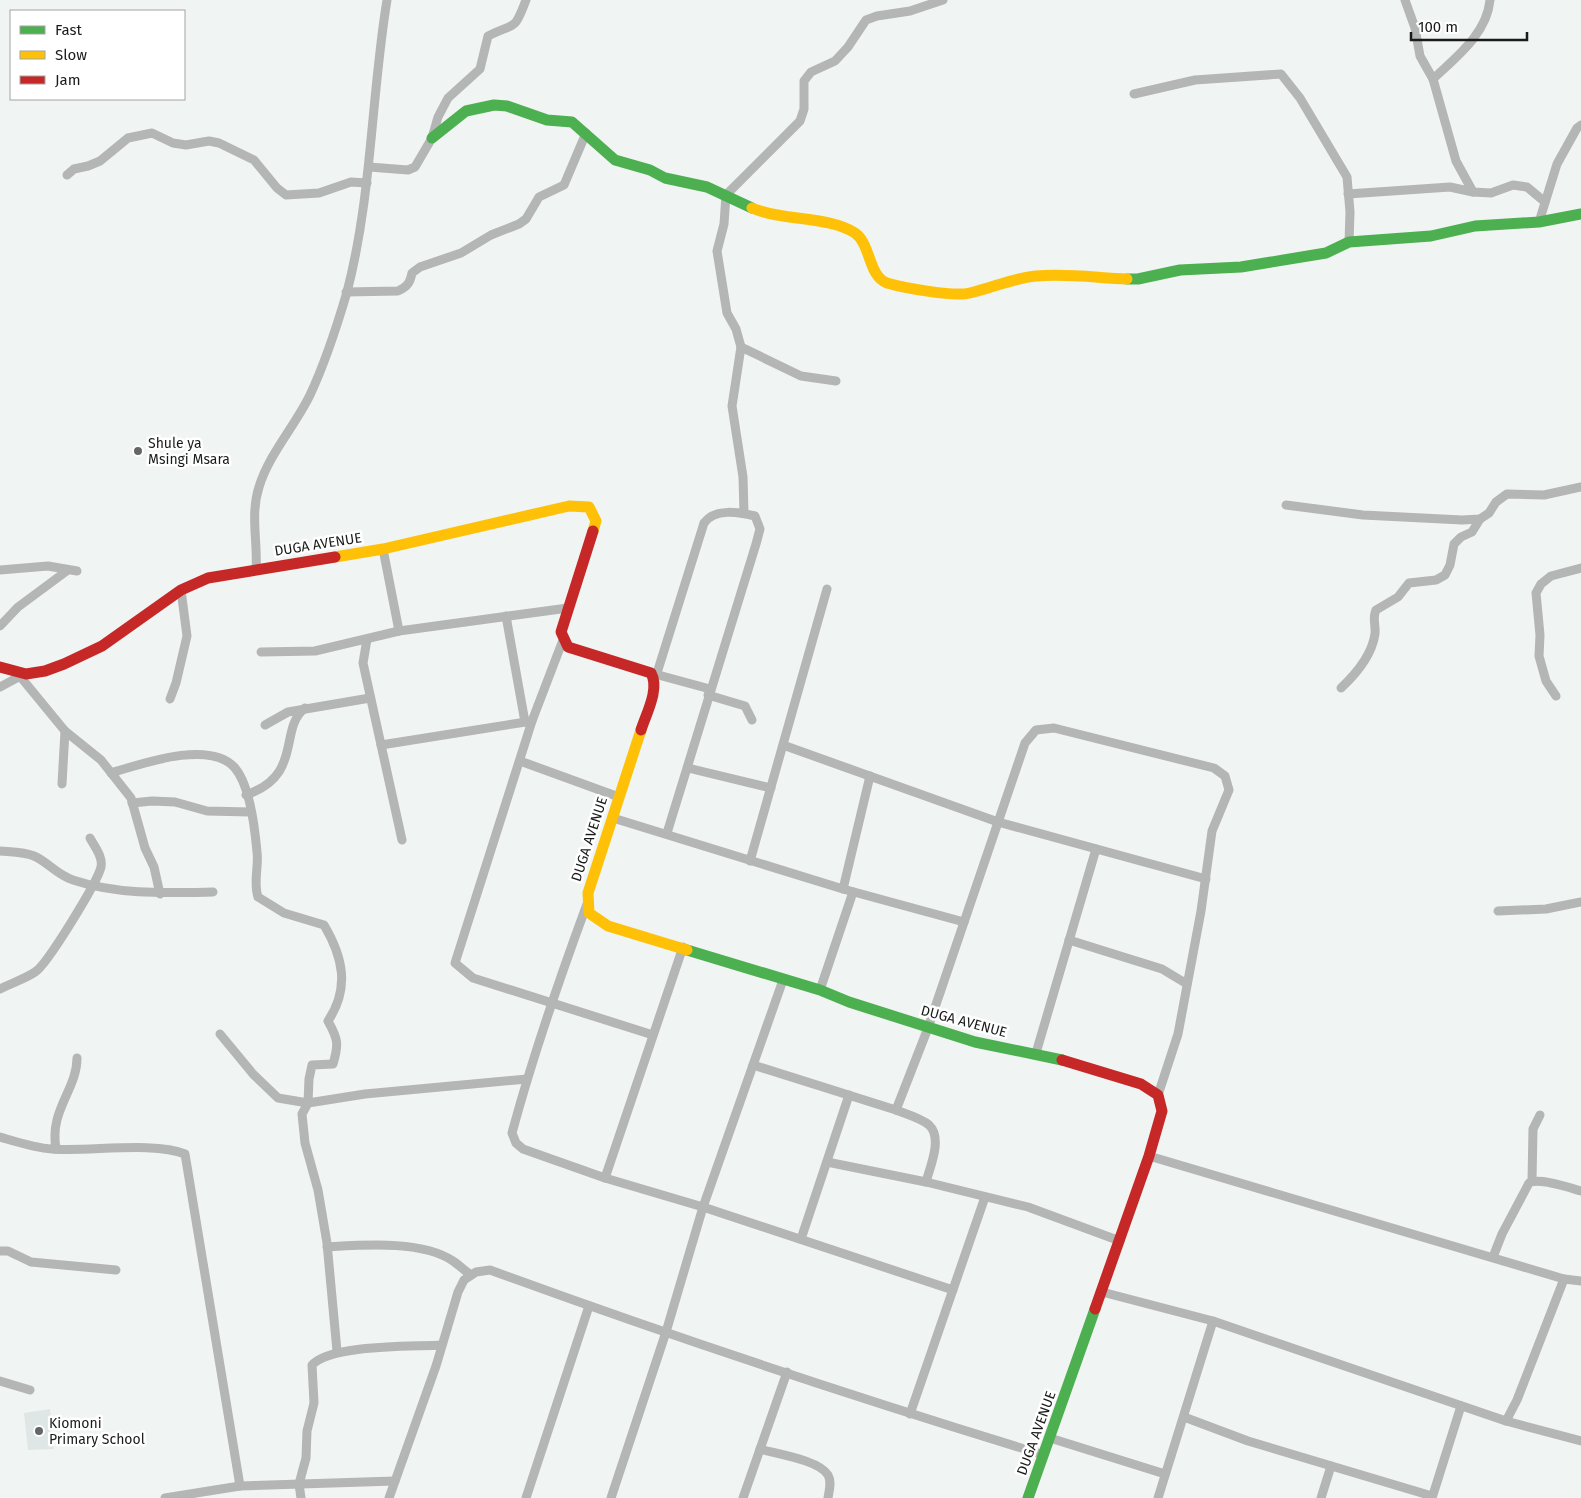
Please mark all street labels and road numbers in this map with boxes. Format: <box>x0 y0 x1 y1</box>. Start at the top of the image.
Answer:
street label: DUGA AVENUE <box>273 529 363 560</box>
street label: DUGA AVENUE <box>568 795 611 884</box>
street label: DUGA AVENUE <box>919 1002 1009 1041</box>
street label: DUGA AVENUE <box>1013 1389 1060 1478</box>

